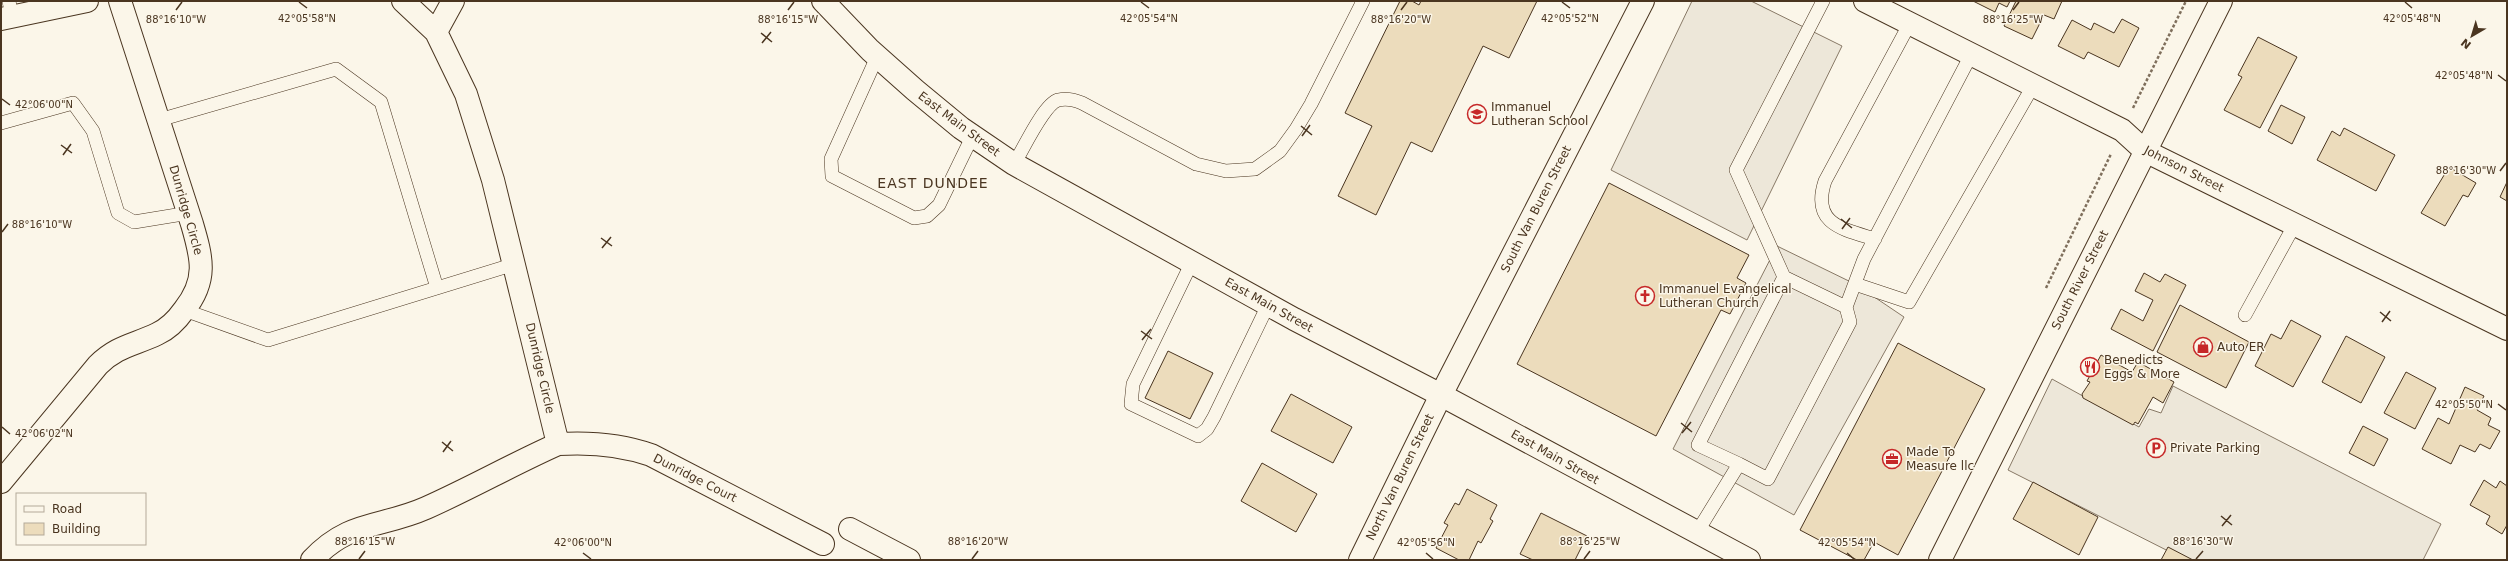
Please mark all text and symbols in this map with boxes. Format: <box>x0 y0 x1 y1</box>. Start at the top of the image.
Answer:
text: 42°05'58"N <box>278 13 336 24</box>
text: 42°05'54"N <box>1120 13 1178 24</box>
text: 42°05'52"N <box>1541 13 1599 24</box>
text: 42°05'48"N <box>2383 13 2441 24</box>
text: 88°16'10"W <box>146 14 206 25</box>
text: 88°16'15"W <box>758 14 818 25</box>
text: 88°16'20"W <box>1371 14 1431 25</box>
text: 88°16'25"W <box>1983 14 2043 25</box>
north arrow <box>2452 16 2492 56</box>
text: N <box>2459 36 2474 51</box>
text: 42°05'48"N <box>2435 70 2493 81</box>
street label: East Main Street <box>915 89 1003 159</box>
text: 42°06'00"N <box>15 99 73 110</box>
place label: Immanuel Lutheran School <box>1491 100 1588 128</box>
school or university icon: Immanuel Lutheran School <box>1466 103 1488 125</box>
street label: Johnson Street <box>2141 142 2226 195</box>
street label: South Van Buren Street <box>1498 143 1574 275</box>
street label: Dunridge Circle <box>166 163 206 257</box>
text: 88°16'30"W <box>2436 165 2496 176</box>
district label: EAST DUNDEE <box>877 175 989 191</box>
text: 88°16'10"W <box>12 219 72 230</box>
street label: South River Street <box>2049 228 2111 332</box>
street label: East Main Street <box>1222 275 1316 335</box>
place label: Immanuel Evangelical Lutheran Church <box>1659 282 1792 310</box>
church icon: Immanuel Evangelical Lutheran Church <box>1634 285 1656 307</box>
street label: Dunridge Circle <box>523 321 557 415</box>
shop icon: Auto ER <box>2192 336 2214 358</box>
place label: Auto ER <box>2217 340 2265 354</box>
place label: Benedicts Eggs & More <box>2104 353 2180 381</box>
restaurant icon: Benedicts Eggs & More <box>2079 356 2101 378</box>
text: 42°05'50"N <box>2435 399 2493 410</box>
street label: North Van Buren Street <box>1363 411 1437 543</box>
street label: East Main Street <box>1508 427 1602 487</box>
text: 42°06'02"N <box>15 428 73 439</box>
parking icon: Private Parking <box>2145 437 2167 459</box>
place label: Private Parking <box>2170 441 2260 455</box>
place label: Made To Measure llc <box>1906 445 1974 473</box>
office icon: Made To Measure llc <box>1881 448 1903 470</box>
street label: Dunridge Court <box>651 451 739 505</box>
legend <box>16 493 146 545</box>
text: Road <box>52 502 82 516</box>
text: Building <box>52 522 101 536</box>
text: 88°16'15"W <box>335 536 395 547</box>
text: 88°16'20"W <box>948 536 1008 547</box>
text: 88°16'25"W <box>1560 536 1620 547</box>
text: 88°16'30"W <box>2173 536 2233 547</box>
text: 42°06'00"N <box>554 537 612 548</box>
text: 42°05'56"N <box>1397 537 1455 548</box>
text: 42°05'54"N <box>1818 537 1876 548</box>

